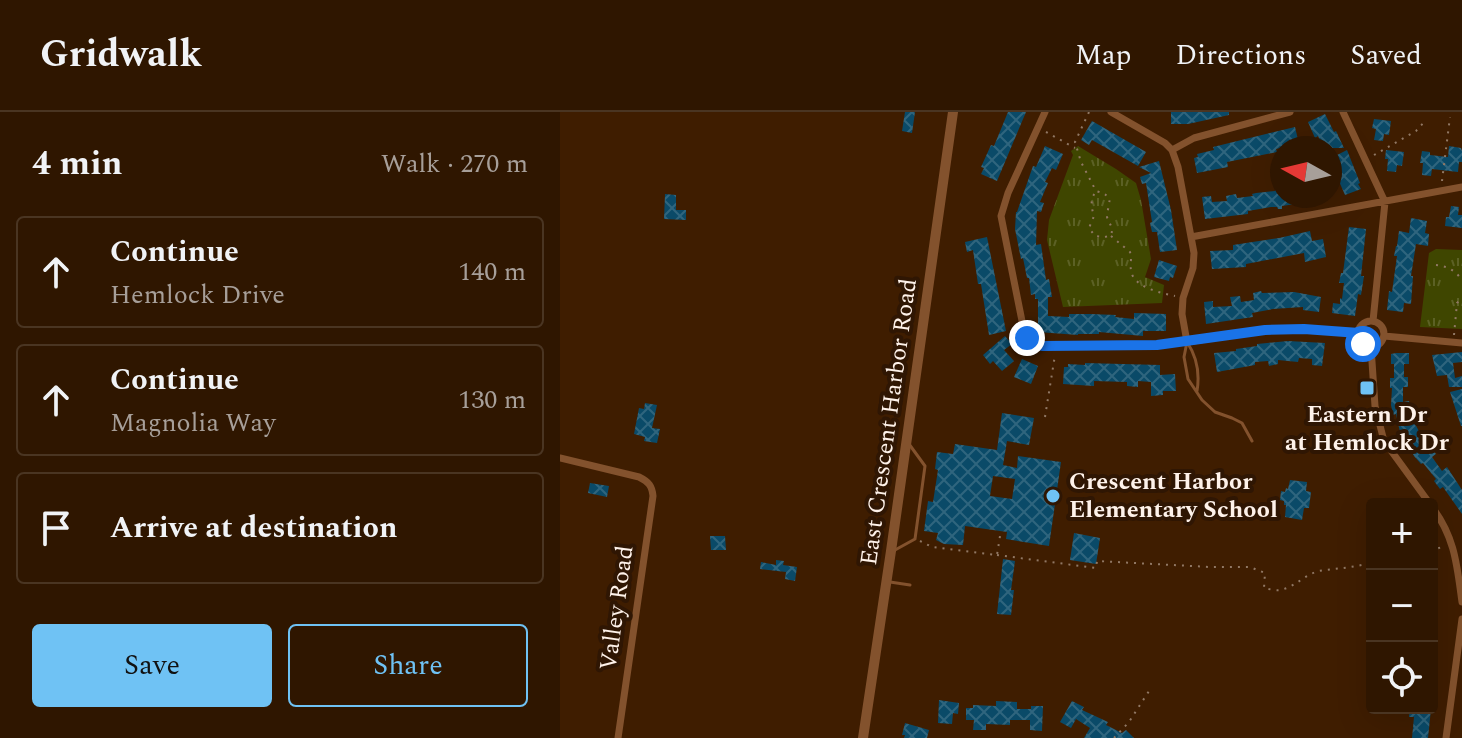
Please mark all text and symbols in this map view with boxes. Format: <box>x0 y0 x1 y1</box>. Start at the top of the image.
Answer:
text: Gridwalk <box>40 26 202 84</box>
text: Map <box>1075 34 1132 77</box>
text: Directions <box>1176 34 1306 77</box>
text: Saved <box>1350 34 1422 77</box>
north arrow <box>1270 136 1342 208</box>
text: 4 min <box>32 138 122 190</box>
text: Walk · 270 m <box>381 144 528 184</box>
text: Continue <box>110 229 239 275</box>
icon: ahead <box>34 250 78 294</box>
text: 140 m <box>458 252 526 292</box>
text: Hemlock Drive <box>110 275 285 315</box>
street label: East Crescent Harbor Road <box>851 276 927 568</box>
route end <box>1009 320 1045 356</box>
route start <box>1345 326 1381 362</box>
text: Continue <box>110 357 239 403</box>
icon: ahead <box>34 378 78 422</box>
marker: Eastern Dr at Hemlock Dr <box>1358 379 1376 397</box>
text: 130 m <box>458 380 526 420</box>
place label: Eastern Dr at Hemlock Dr <box>1285 397 1450 461</box>
text: Magnolia Way <box>110 403 276 443</box>
place label: Crescent Harbor Elementary School <box>1069 464 1278 528</box>
marker: Crescent Harbor Elementary School <box>1044 487 1062 505</box>
map controls <box>1366 498 1438 714</box>
button: + <box>1366 498 1438 570</box>
text: Arrive at destination <box>110 505 397 551</box>
icon: arrive <box>34 506 78 550</box>
street label: Valley Road <box>590 543 644 673</box>
button: − <box>1366 570 1438 642</box>
button: Save <box>32 624 272 707</box>
button: Share <box>288 624 528 707</box>
button: locate <box>1366 642 1438 714</box>

